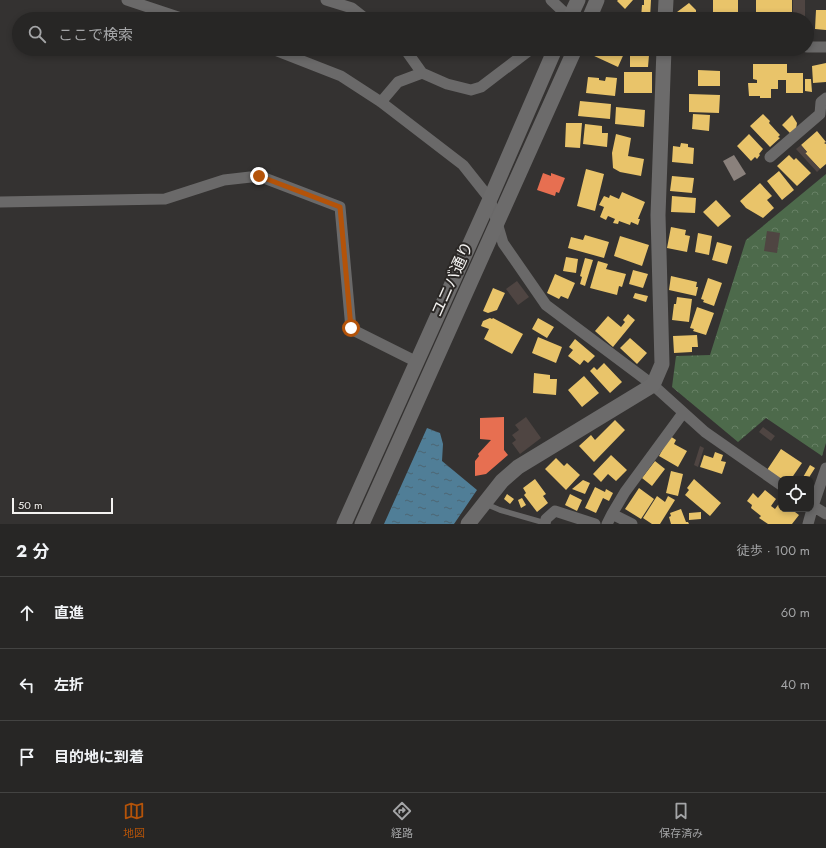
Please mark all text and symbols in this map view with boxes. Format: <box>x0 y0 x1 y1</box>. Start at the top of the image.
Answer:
search box <box>12 12 814 56</box>
icon: search <box>26 23 48 45</box>
text: ここで検索 <box>58 24 133 46</box>
route end <box>250 167 268 185</box>
street label: ユニバ通り <box>425 238 479 320</box>
route start <box>342 319 360 337</box>
map controls <box>778 476 814 512</box>
button: locate <box>778 476 814 512</box>
scale bar <box>12 496 113 515</box>
text: 50 m <box>18 497 43 513</box>
text: 2 分 <box>16 539 49 563</box>
text: 徒歩 · 100 m <box>737 541 810 560</box>
icon: ahead <box>16 602 38 624</box>
text: 直進 <box>54 602 84 624</box>
text: 60 m <box>781 603 810 622</box>
icon: left <box>16 674 38 696</box>
text: 左折 <box>54 674 84 696</box>
text: 40 m <box>781 675 810 694</box>
icon: arrive <box>16 746 38 768</box>
text: 目的地に到着 <box>54 746 144 768</box>
tab: 地図 <box>123 800 145 841</box>
tab: 経路 <box>391 800 413 841</box>
tab: 保存済み <box>659 800 703 841</box>

